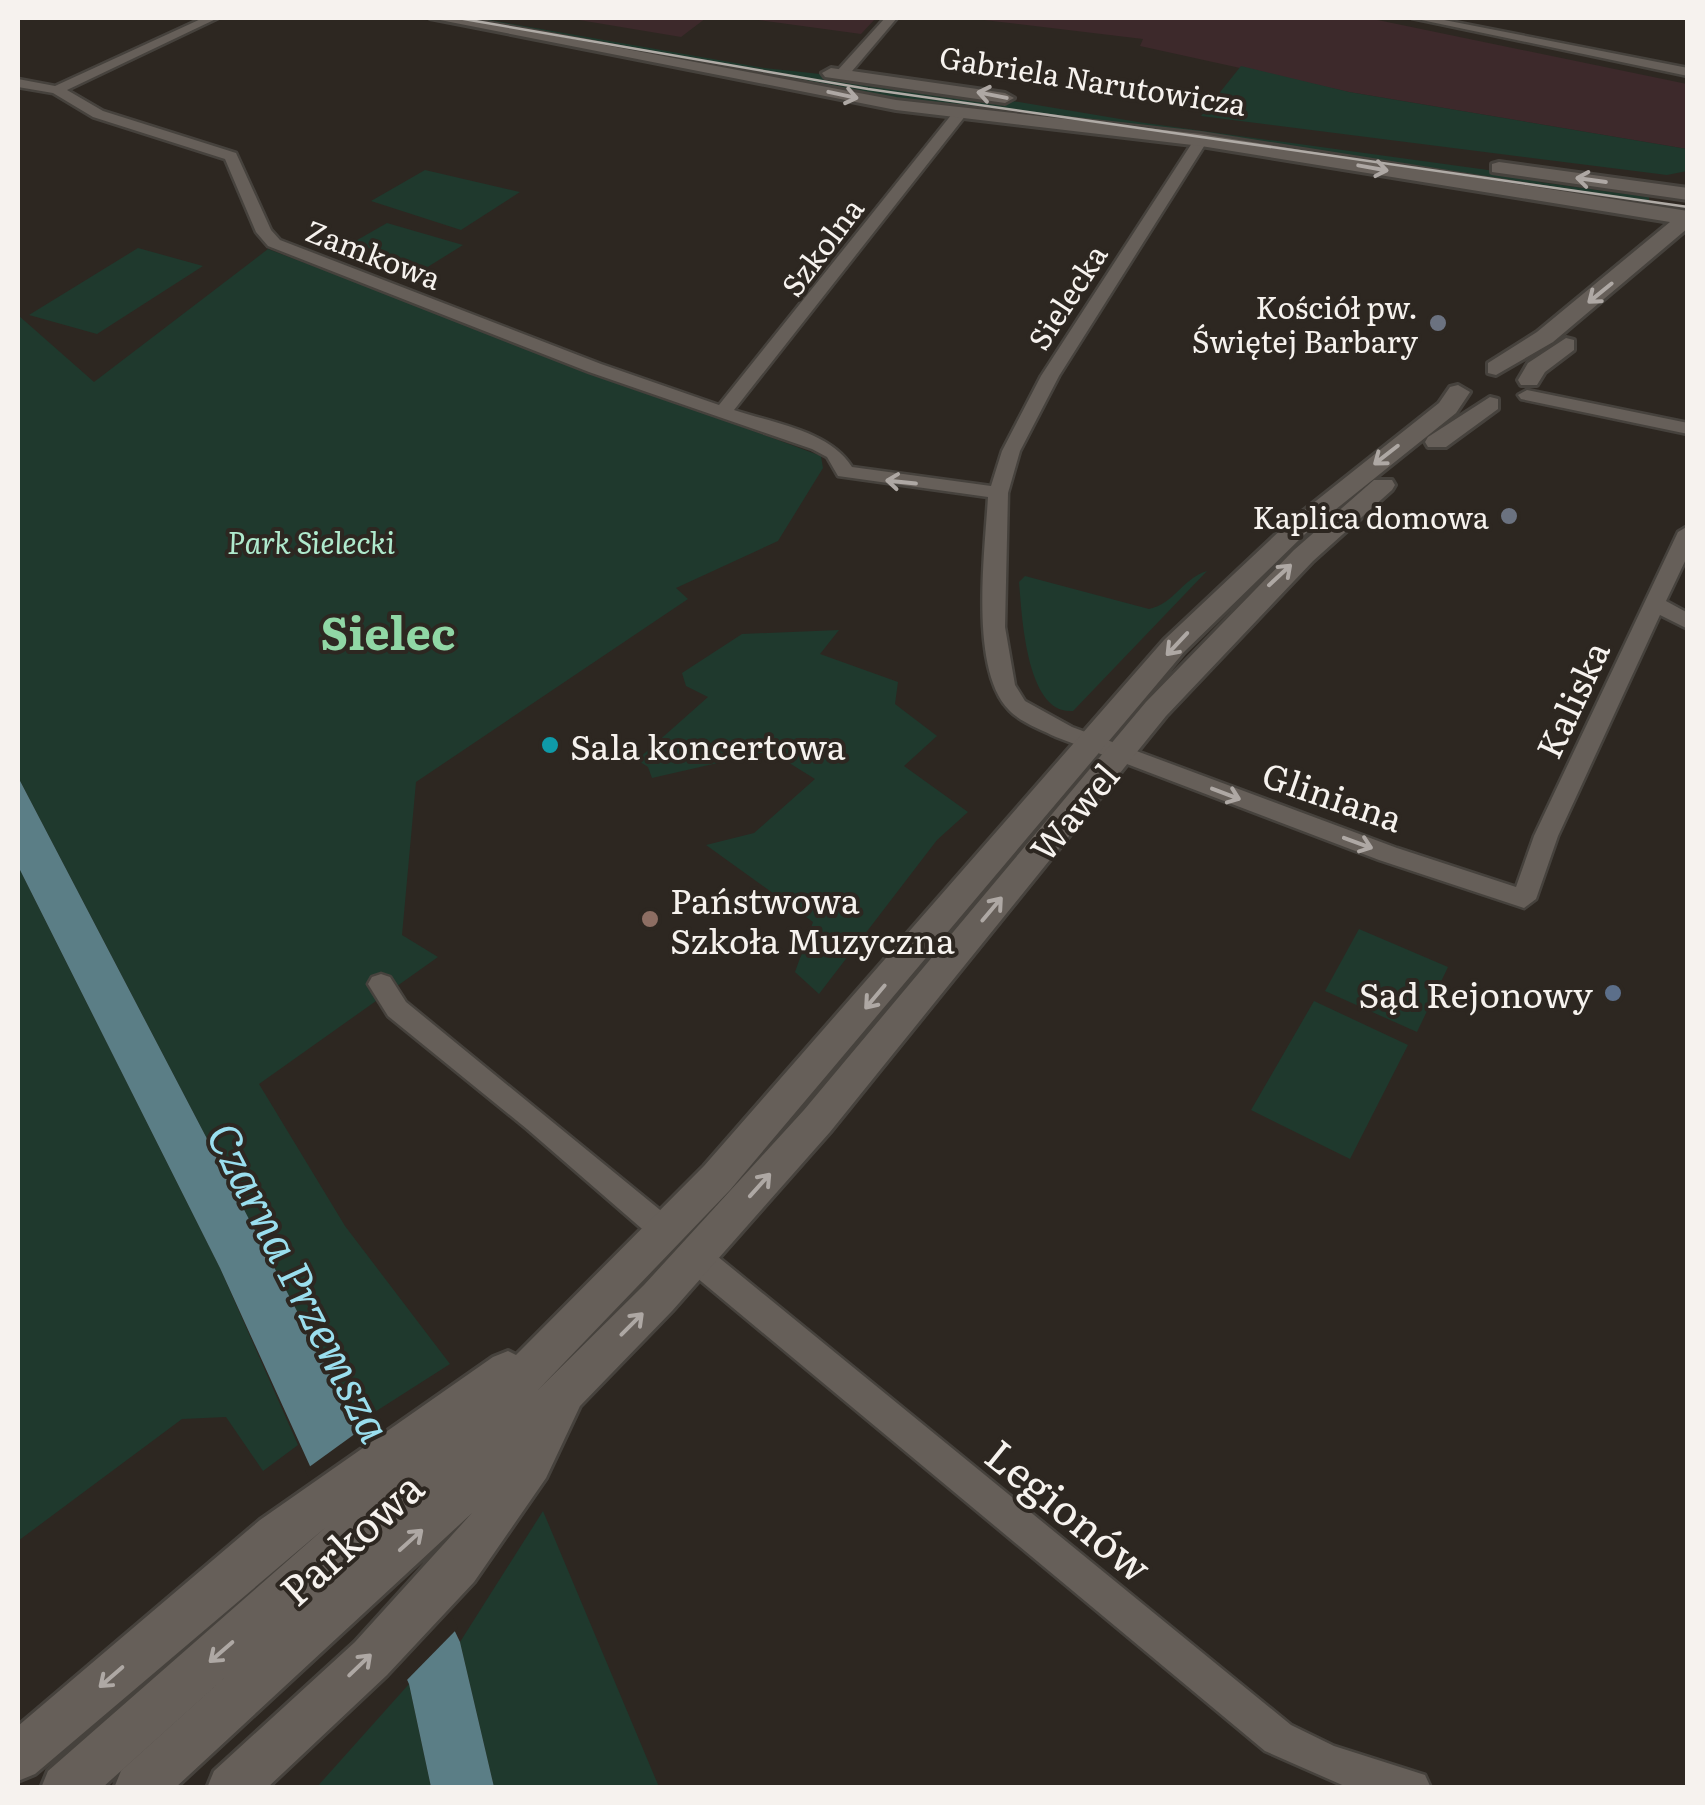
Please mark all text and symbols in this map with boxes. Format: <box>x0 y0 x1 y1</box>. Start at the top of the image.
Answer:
street label: Gabriela Narutowicza <box>937 33 1250 125</box>
one-way arrow <box>976 85 1009 104</box>
one-way arrow <box>826 86 858 105</box>
one-way arrow <box>1356 159 1388 178</box>
one-way arrow <box>1575 171 1608 189</box>
street label: Szkolna <box>769 187 873 305</box>
street label: Zamkowa <box>300 207 449 299</box>
street label: Sielecka <box>1016 234 1117 357</box>
one-way arrow <box>1587 282 1613 304</box>
place label: Kościół pw. Świętej Barbary <box>1192 284 1419 362</box>
marker: Kościół pw. Świętej Barbary <box>1427 312 1449 334</box>
one-way arrow <box>1373 445 1400 466</box>
one-way arrow <box>885 472 917 491</box>
place label: Kaplica domowa <box>1253 494 1490 538</box>
marker: Kaplica domowa <box>1498 505 1520 527</box>
park label: Park Sielecki <box>227 519 395 563</box>
one-way arrow <box>1268 563 1292 587</box>
district label: Sielec <box>321 597 455 664</box>
one-way arrow <box>1166 631 1189 656</box>
street label: Kaliska <box>1521 632 1621 766</box>
place label: Sala koncertowa <box>570 719 846 771</box>
marker: Sala koncertowa <box>539 734 561 756</box>
street label: Gliniana <box>1256 747 1410 843</box>
street label: Wawel <box>1016 751 1130 871</box>
one-way arrow <box>1210 786 1241 804</box>
one-way arrow <box>1342 835 1373 853</box>
place label: Państwowa Szkoła Muzyczna <box>670 873 955 965</box>
one-way arrow <box>980 896 1002 922</box>
marker: Państwowa Szkoła Muzyczna <box>639 908 661 930</box>
place label: Sąd Rejonowy <box>1358 967 1594 1019</box>
marker: Sąd Rejonowy <box>1602 982 1624 1004</box>
one-way arrow <box>864 984 886 1010</box>
water label: Czarna Przemsza <box>193 1110 412 1453</box>
one-way arrow <box>749 1173 772 1198</box>
one-way arrow <box>619 1312 643 1336</box>
street label: Legionów <box>974 1423 1166 1595</box>
street label: Parkowa <box>265 1455 436 1618</box>
one-way arrow <box>398 1529 423 1552</box>
one-way arrow <box>208 1640 234 1662</box>
one-way arrow <box>347 1653 371 1677</box>
one-way arrow <box>98 1666 124 1688</box>

